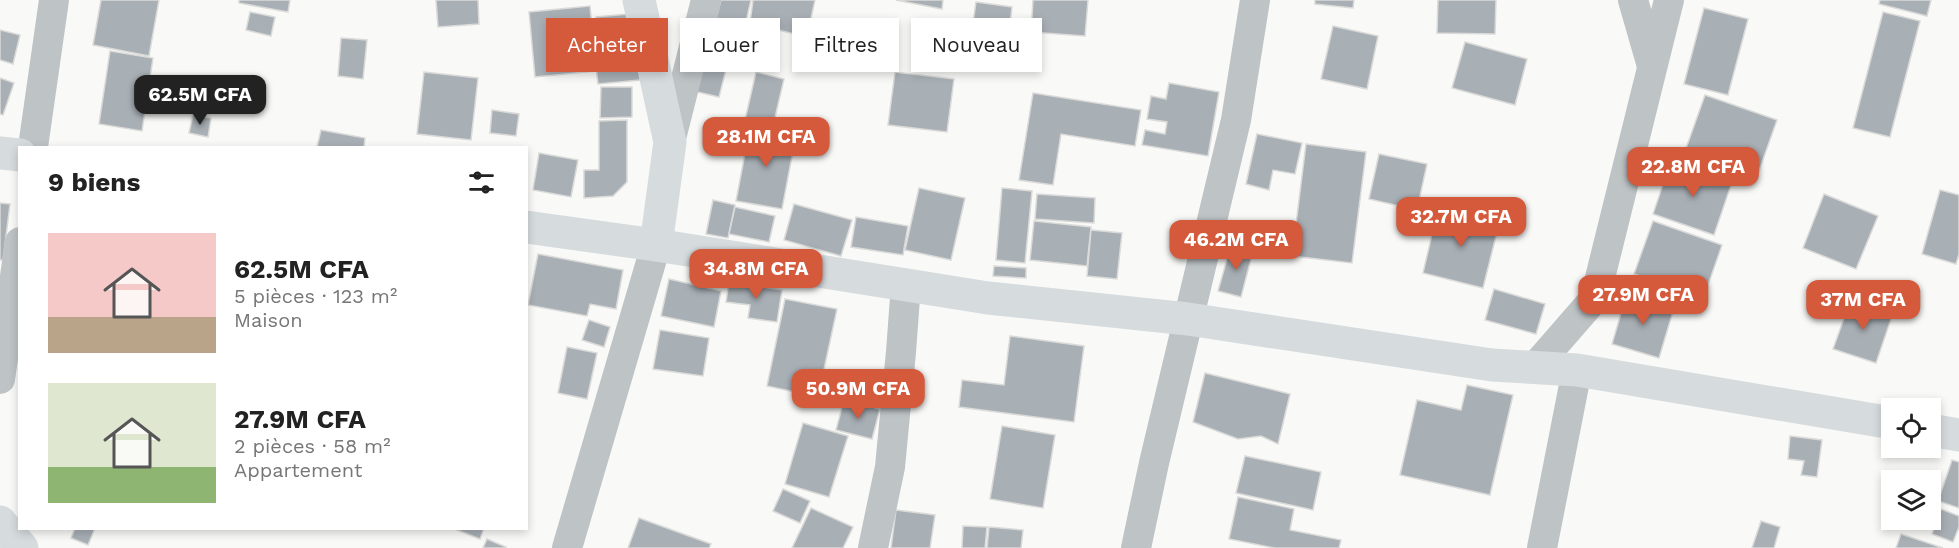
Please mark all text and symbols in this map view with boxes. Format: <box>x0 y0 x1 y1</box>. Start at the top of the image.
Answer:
chip: Acheter <box>546 18 668 72</box>
chip: Louer <box>680 18 780 72</box>
chip: Filtres <box>792 18 899 72</box>
chip: Nouveau <box>911 18 1042 72</box>
pin: 62.5M CFA <box>131 75 269 126</box>
text: 62.5M CFA <box>148 82 252 106</box>
pin: 28.1M CFA <box>697 117 835 168</box>
text: 28.1M CFA <box>717 124 815 148</box>
pin: 22.8M CFA <box>1624 147 1762 198</box>
text: 22.8M CFA <box>1641 154 1745 178</box>
icon: filters <box>465 166 498 199</box>
text: 9 biens <box>48 167 140 197</box>
pin: 32.7M CFA <box>1392 197 1530 248</box>
text: 32.7M CFA <box>1410 204 1512 228</box>
pin: 46.2M CFA <box>1167 220 1305 271</box>
text: 46.2M CFA <box>1184 227 1289 251</box>
pin: 34.8M CFA <box>687 249 825 300</box>
text: 62.5M CFA <box>234 254 369 284</box>
text: 34.8M CFA <box>703 256 809 280</box>
icon: home <box>96 257 168 329</box>
pin: 27.9M CFA <box>1574 275 1712 326</box>
pin: 37M CFA <box>1808 280 1918 331</box>
text: 27.9M CFA <box>1592 282 1694 306</box>
text: 5 pièces · 123 m² <box>234 284 397 308</box>
text: 37M CFA <box>1820 287 1906 311</box>
text: Maison <box>234 308 303 332</box>
pin: 50.9M CFA <box>789 369 927 420</box>
text: 50.9M CFA <box>806 376 910 400</box>
map controls <box>1881 398 1941 530</box>
button: locate <box>1881 398 1941 458</box>
text: 27.9M CFA <box>234 404 366 434</box>
icon: home <box>96 407 168 479</box>
text: 2 pièces · 58 m² <box>234 434 390 458</box>
text: Appartement <box>234 458 362 482</box>
button: layers <box>1881 470 1941 530</box>

